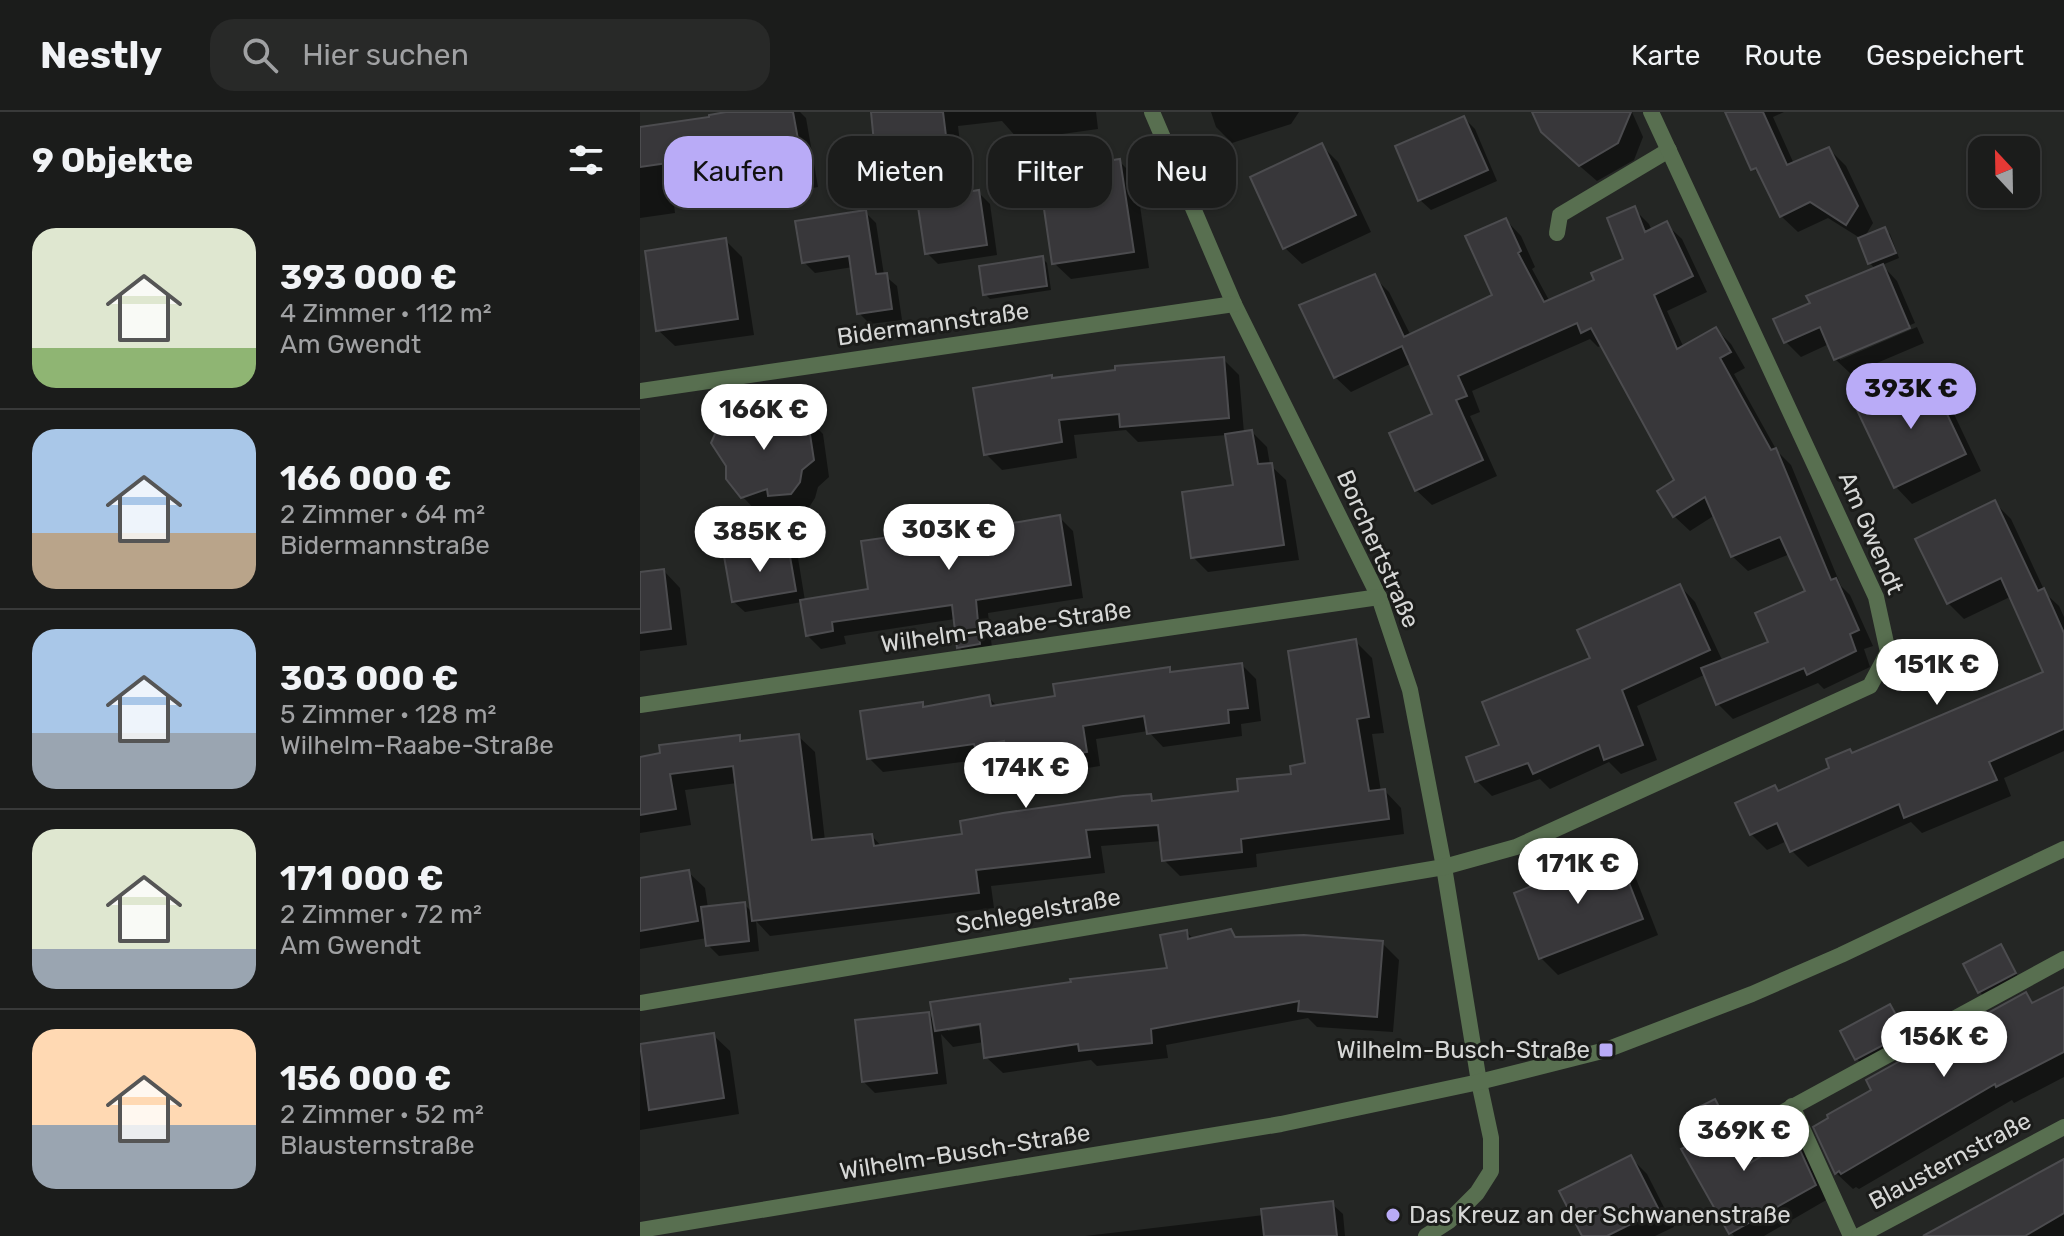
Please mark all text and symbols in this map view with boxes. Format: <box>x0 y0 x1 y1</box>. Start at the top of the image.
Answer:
search box <box>210 19 770 91</box>
text: Nestly <box>40 32 162 78</box>
icon: search <box>238 33 282 77</box>
text: Hier suchen <box>302 37 469 73</box>
text: Karte <box>1631 39 1700 72</box>
text: Route <box>1744 39 1822 72</box>
text: Gespeichert <box>1866 39 2024 72</box>
chip: Kaufen <box>664 136 812 208</box>
chip: Mieten <box>828 136 972 208</box>
chip: Filter <box>988 136 1112 208</box>
chip: Neu <box>1128 136 1236 208</box>
north arrow <box>1968 136 2040 208</box>
map controls <box>1968 136 2040 208</box>
icon: filters <box>564 138 608 182</box>
text: 9 Objekte <box>32 140 193 181</box>
text: 393 000 € <box>280 257 457 298</box>
icon: home <box>96 260 192 356</box>
street label: Bidermannstraße <box>835 297 1031 351</box>
text: 4 Zimmer · 112 m² <box>280 298 492 329</box>
text: Am Gwendt <box>280 329 421 360</box>
pin: 393K € <box>1846 363 1976 431</box>
text: 393K € <box>1864 373 1958 404</box>
pin: 166K € <box>699 384 829 452</box>
text: 166K € <box>719 394 809 425</box>
text: 166 000 € <box>280 458 452 499</box>
icon: home <box>96 461 192 557</box>
street label: Borchertstraße <box>1331 466 1425 632</box>
street label: Am Gwendt <box>1833 468 1909 598</box>
text: 2 Zimmer · 64 m² <box>280 499 485 530</box>
pin: 303K € <box>884 504 1014 572</box>
pin: 385K € <box>695 506 825 574</box>
text: 303K € <box>901 514 997 545</box>
text: 385K € <box>713 516 807 547</box>
text: Bidermannstraße <box>280 530 490 561</box>
street label: Wilhelm-Raabe-Straße <box>879 596 1133 658</box>
pin: 151K € <box>1872 639 2002 707</box>
text: 151K € <box>1894 649 1980 680</box>
text: 303 000 € <box>280 658 458 699</box>
icon: home <box>96 661 192 757</box>
text: 5 Zimmer · 128 m² <box>280 699 496 730</box>
text: Wilhelm-Raabe-Straße <box>280 730 554 761</box>
pin: 174K € <box>961 742 1091 810</box>
text: 174K € <box>982 752 1070 783</box>
pin: 171K € <box>1513 838 1643 906</box>
text: 171K € <box>1536 848 1620 879</box>
text: 171 000 € <box>280 858 444 899</box>
icon: home <box>96 861 192 957</box>
street label: Schlegelstraße <box>953 883 1123 939</box>
text: 2 Zimmer · 72 m² <box>280 899 482 930</box>
text: Am Gwendt <box>280 930 421 961</box>
pin: 156K € <box>1879 1011 2009 1079</box>
text: 156K € <box>1899 1021 1989 1052</box>
place label: Wilhelm-Busch-Straße <box>1337 1036 1590 1064</box>
marker: Wilhelm-Busch-Straße <box>1597 1041 1615 1059</box>
text: 156 000 € <box>280 1058 452 1099</box>
icon: home <box>96 1061 192 1157</box>
text: 2 Zimmer · 52 m² <box>280 1099 484 1130</box>
pin: 369K € <box>1679 1105 1809 1173</box>
street label: Blausternstraße <box>1864 1106 2036 1216</box>
text: 369K € <box>1697 1115 1791 1146</box>
street label: Wilhelm-Busch-Straße <box>838 1118 1092 1186</box>
text: Blausternstraße <box>280 1130 475 1161</box>
place label: Das Kreuz an der Schwanenstraße <box>1409 1201 1791 1229</box>
marker: Das Kreuz an der Schwanenstraße <box>1384 1206 1402 1224</box>

